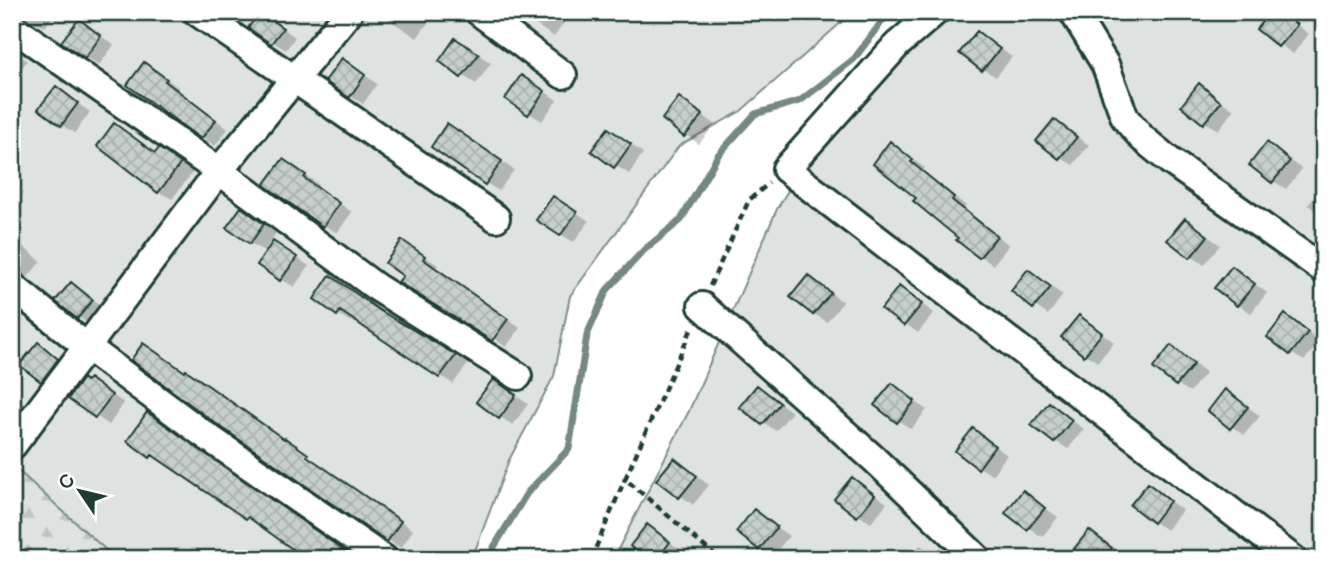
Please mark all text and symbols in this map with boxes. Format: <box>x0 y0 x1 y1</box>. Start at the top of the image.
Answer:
north arrow <box>46 456 116 526</box>
text: С <box>54 470 81 494</box>

